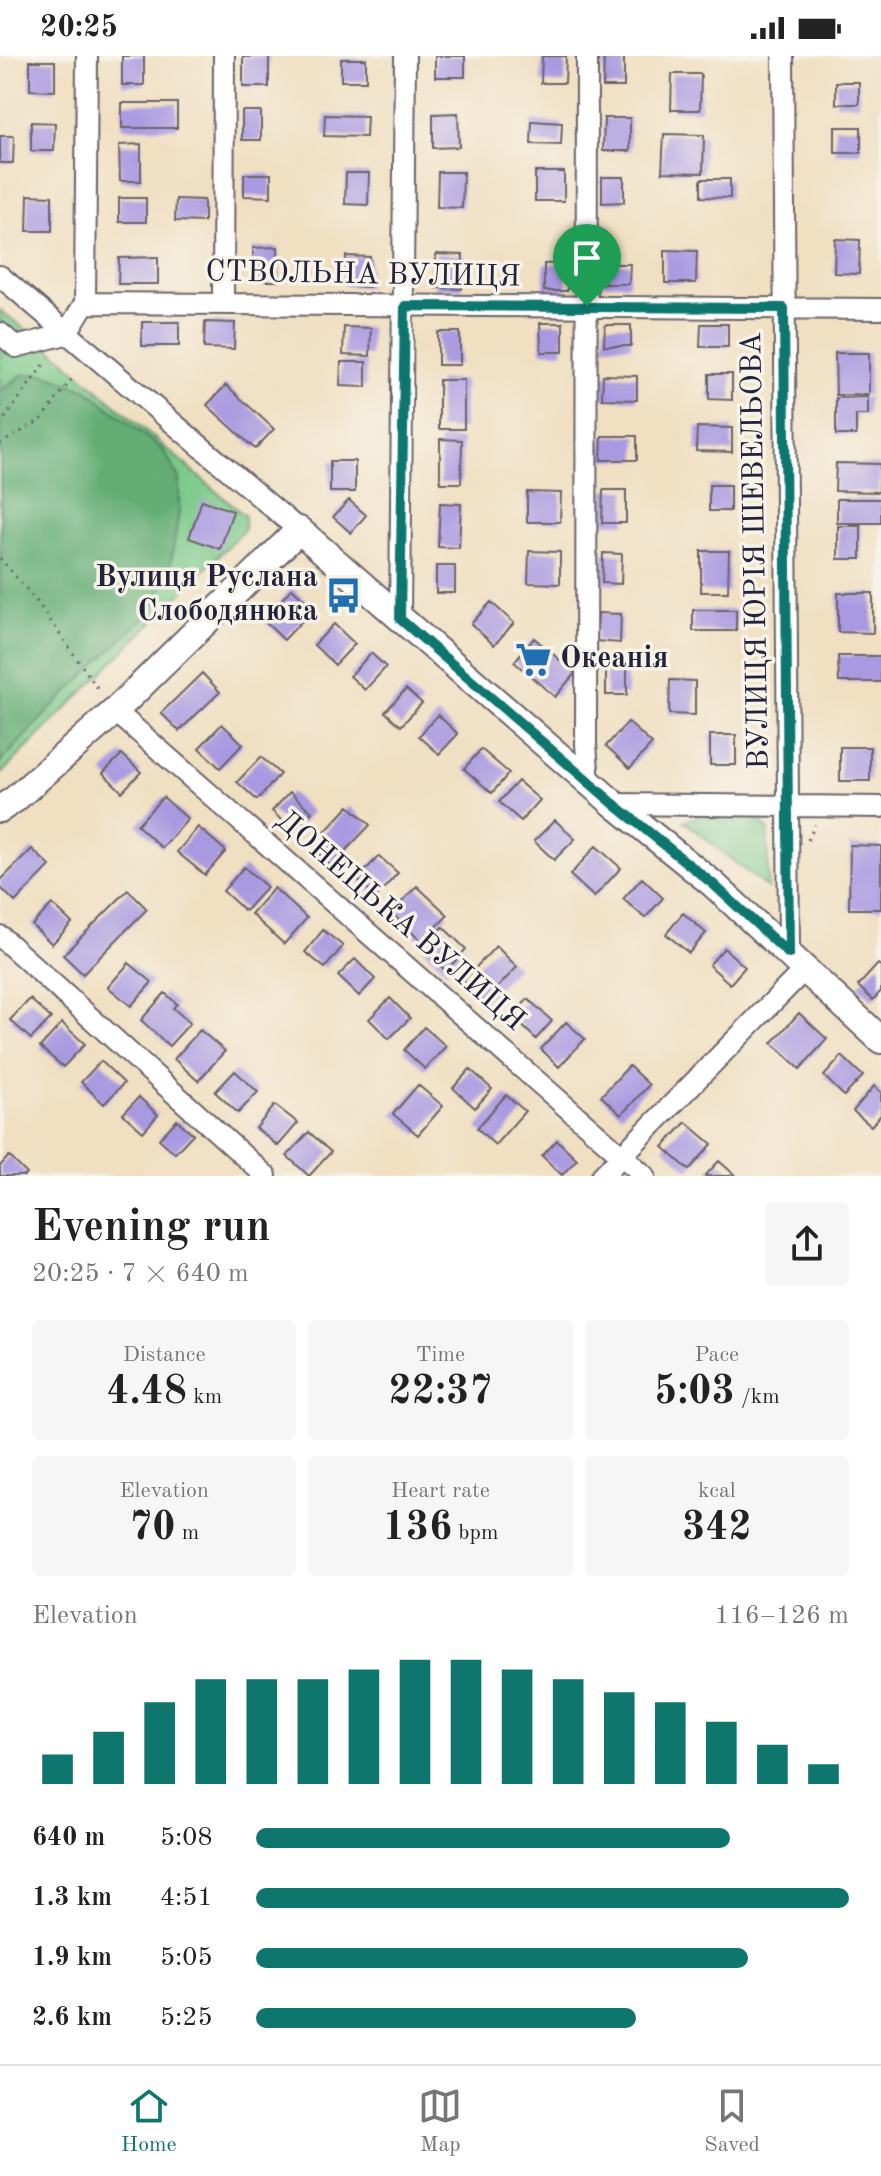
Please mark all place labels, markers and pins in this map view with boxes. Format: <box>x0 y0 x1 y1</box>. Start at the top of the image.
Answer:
pin <box>553 224 621 306</box>
place label: Вулиця Руслана Слободянюка <box>95 563 318 627</box>
bus stop icon: Вулиця Руслана Слободянюка <box>325 576 363 614</box>
supermarket icon: Океанія <box>515 640 553 678</box>
place label: Океанія <box>560 644 668 674</box>

